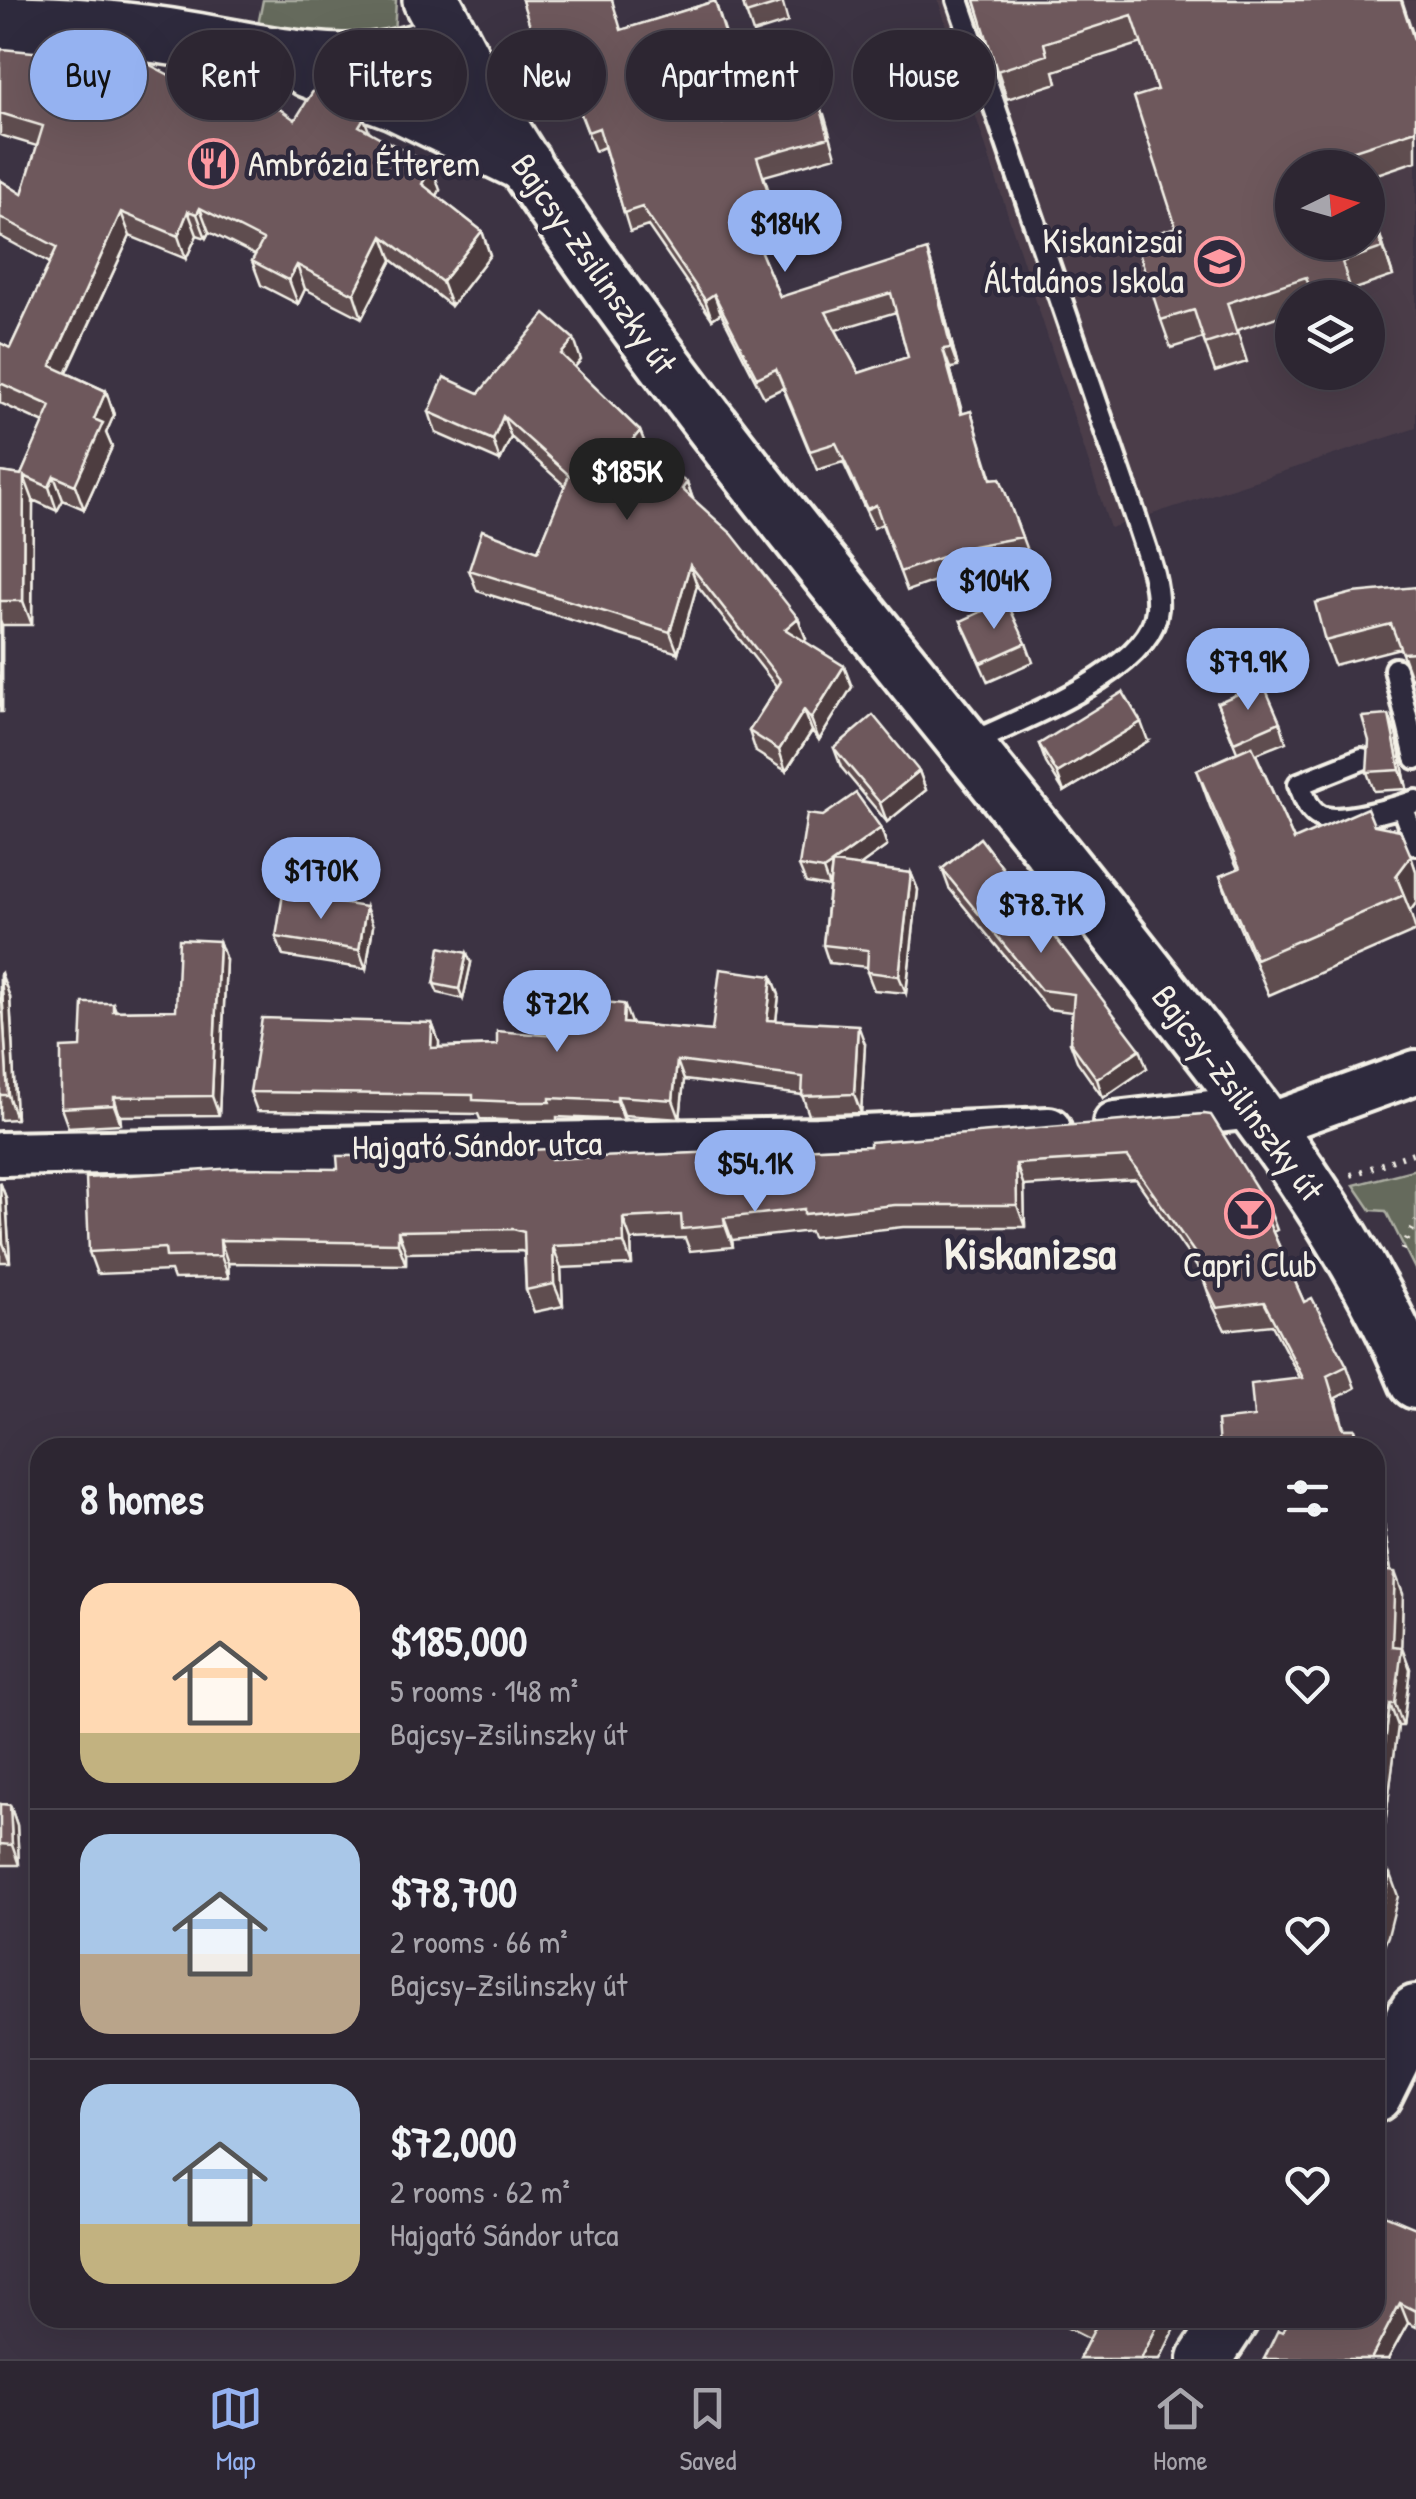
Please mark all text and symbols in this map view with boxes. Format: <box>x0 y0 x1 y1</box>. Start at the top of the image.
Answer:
chip: Buy <box>30 30 147 120</box>
chip: Rent <box>167 30 294 120</box>
chip: Filters <box>314 30 467 120</box>
chip: New <box>487 30 606 120</box>
chip: Apartment <box>626 30 833 120</box>
chip: House <box>853 30 995 120</box>
restaurant icon: Ambrózia Étterem <box>187 138 239 190</box>
place label: Ambrózia Étterem <box>248 140 480 187</box>
street label: Bajcsy-Zsilinszky út <box>501 144 689 384</box>
north arrow <box>1275 150 1385 260</box>
map controls <box>1275 150 1385 390</box>
pin: $184K <box>715 190 855 275</box>
text: $184K <box>750 201 820 244</box>
place label: Kiskanizsai Általános Iskola <box>984 217 1184 304</box>
school or university icon: Kiskanizsai Általános Iskola <box>1193 235 1245 287</box>
button: layers <box>1275 280 1385 390</box>
pin: $185K <box>557 438 697 523</box>
text: $185K <box>591 449 663 492</box>
pin: $104K <box>924 547 1064 632</box>
text: $104K <box>959 558 1029 601</box>
pin: $79.9K <box>1167 628 1329 713</box>
text: $79.9K <box>1208 639 1288 682</box>
pin: $170K <box>251 837 391 922</box>
text: $170K <box>284 848 358 891</box>
pin: $78.7K <box>960 871 1122 956</box>
text: $78.7K <box>998 882 1084 925</box>
pin: $72K <box>498 970 616 1055</box>
street label: Bajcsy-Zsilinszky út <box>1142 975 1336 1211</box>
text: $72K <box>525 981 589 1024</box>
street label: Hajgató Sándor utca <box>352 1119 603 1170</box>
pin: $54.1K <box>674 1130 836 1215</box>
text: $54.1K <box>717 1141 793 1184</box>
bar icon: Capri Club <box>1224 1187 1276 1239</box>
district label: Kiskanizsa <box>944 1222 1116 1283</box>
place label: Capri Club <box>1183 1241 1317 1288</box>
text: 8 homes <box>80 1470 204 1527</box>
icon: filters <box>1280 1471 1335 1526</box>
text: $185,000 <box>390 1612 527 1669</box>
icon: home <box>160 1623 280 1743</box>
icon: heart <box>1280 1656 1335 1711</box>
text: 5 rooms · 148 m² <box>390 1669 578 1712</box>
text: Bajcsy-Zsilinszky út <box>390 1712 627 1755</box>
text: $78,700 <box>390 1863 517 1920</box>
icon: home <box>160 1874 280 1994</box>
icon: heart <box>1280 1907 1335 1962</box>
text: 2 rooms · 66 m² <box>390 1920 568 1963</box>
text: Bajcsy-Zsilinszky út <box>390 1963 627 2006</box>
text: $72,000 <box>390 2113 517 2170</box>
icon: home <box>160 2124 280 2244</box>
icon: heart <box>1280 2157 1335 2212</box>
text: 2 rooms · 62 m² <box>390 2170 570 2213</box>
text: Hajgató Sándor utca <box>390 2213 619 2256</box>
tab: Map <box>208 2381 263 2479</box>
tab: Saved <box>679 2381 737 2479</box>
tab: Home <box>1153 2381 1208 2479</box>

